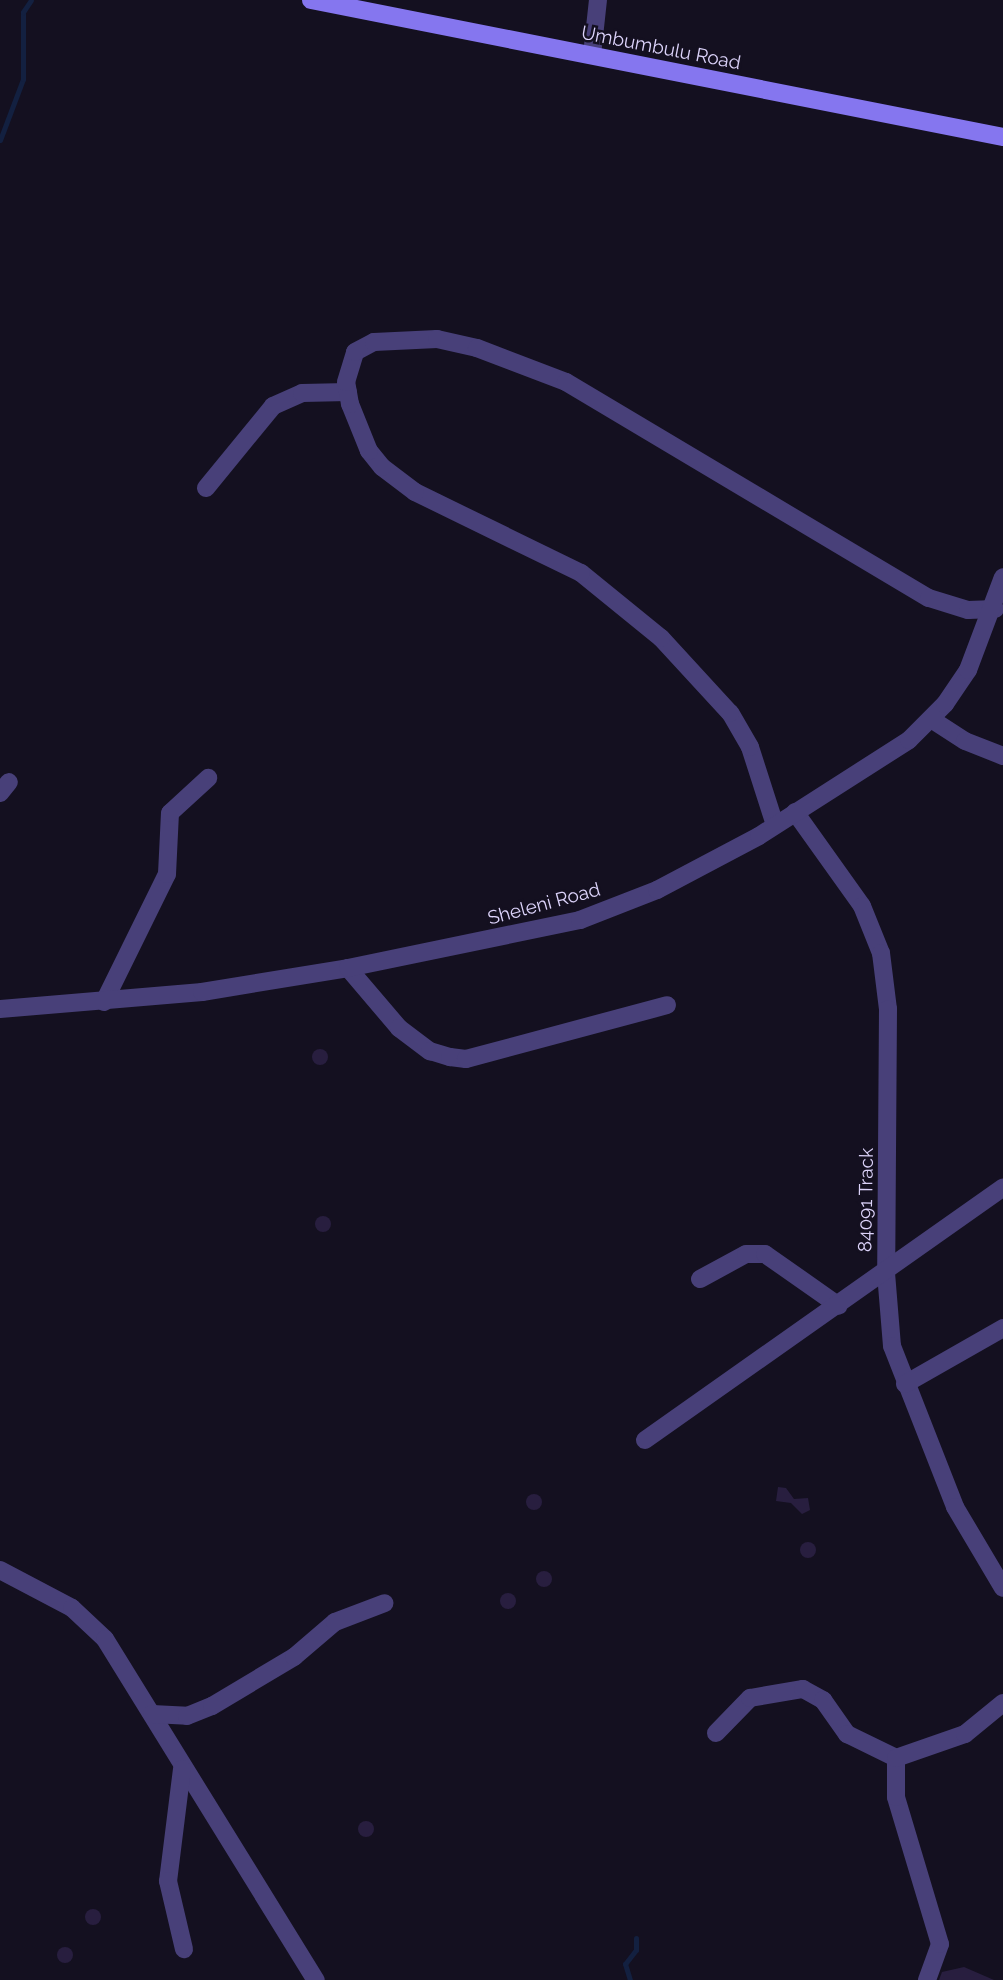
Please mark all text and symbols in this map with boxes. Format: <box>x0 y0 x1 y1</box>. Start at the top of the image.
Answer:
street label: Umbumbulu Road <box>579 21 743 75</box>
street label: Sheleni Road <box>485 878 603 930</box>
street label: 84091 Track <box>854 1147 878 1253</box>

